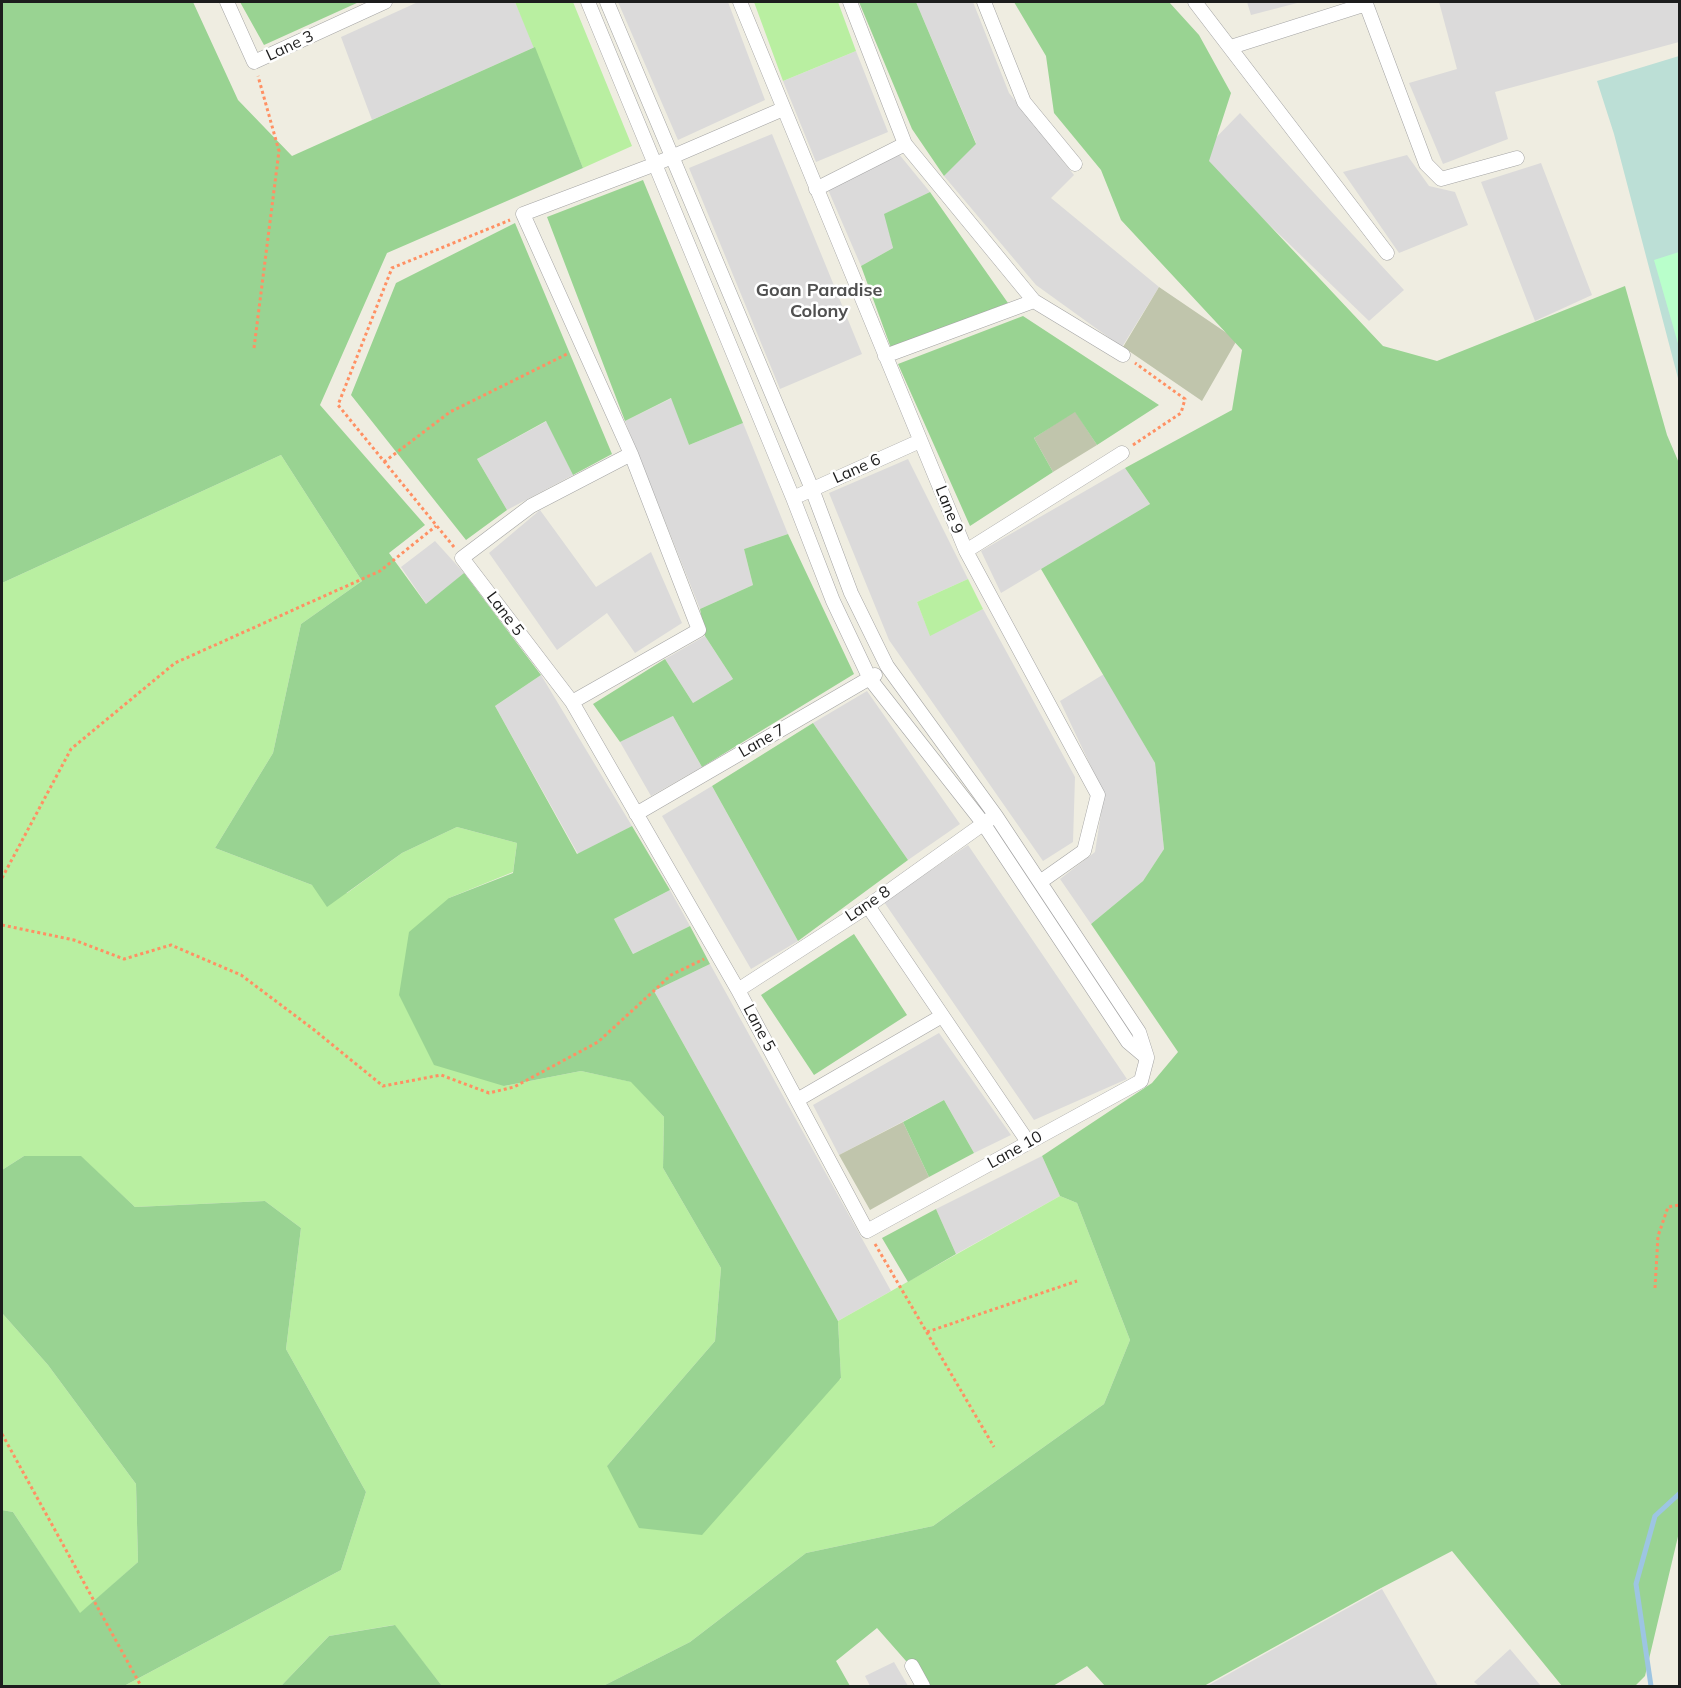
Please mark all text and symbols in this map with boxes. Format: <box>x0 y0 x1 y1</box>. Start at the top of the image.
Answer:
street label: Lane 3 <box>263 27 317 65</box>
district label: Goan Paradise Colony <box>756 280 882 322</box>
street label: Lane 6 <box>830 450 884 488</box>
street label: Lane 9 <box>931 483 967 537</box>
street label: Lane 5 <box>482 588 528 640</box>
street label: Lane 7 <box>735 720 789 762</box>
street label: Lane 8 <box>842 882 894 926</box>
street label: Lane 5 <box>739 1001 779 1055</box>
street label: Lane 10 <box>984 1127 1046 1173</box>

